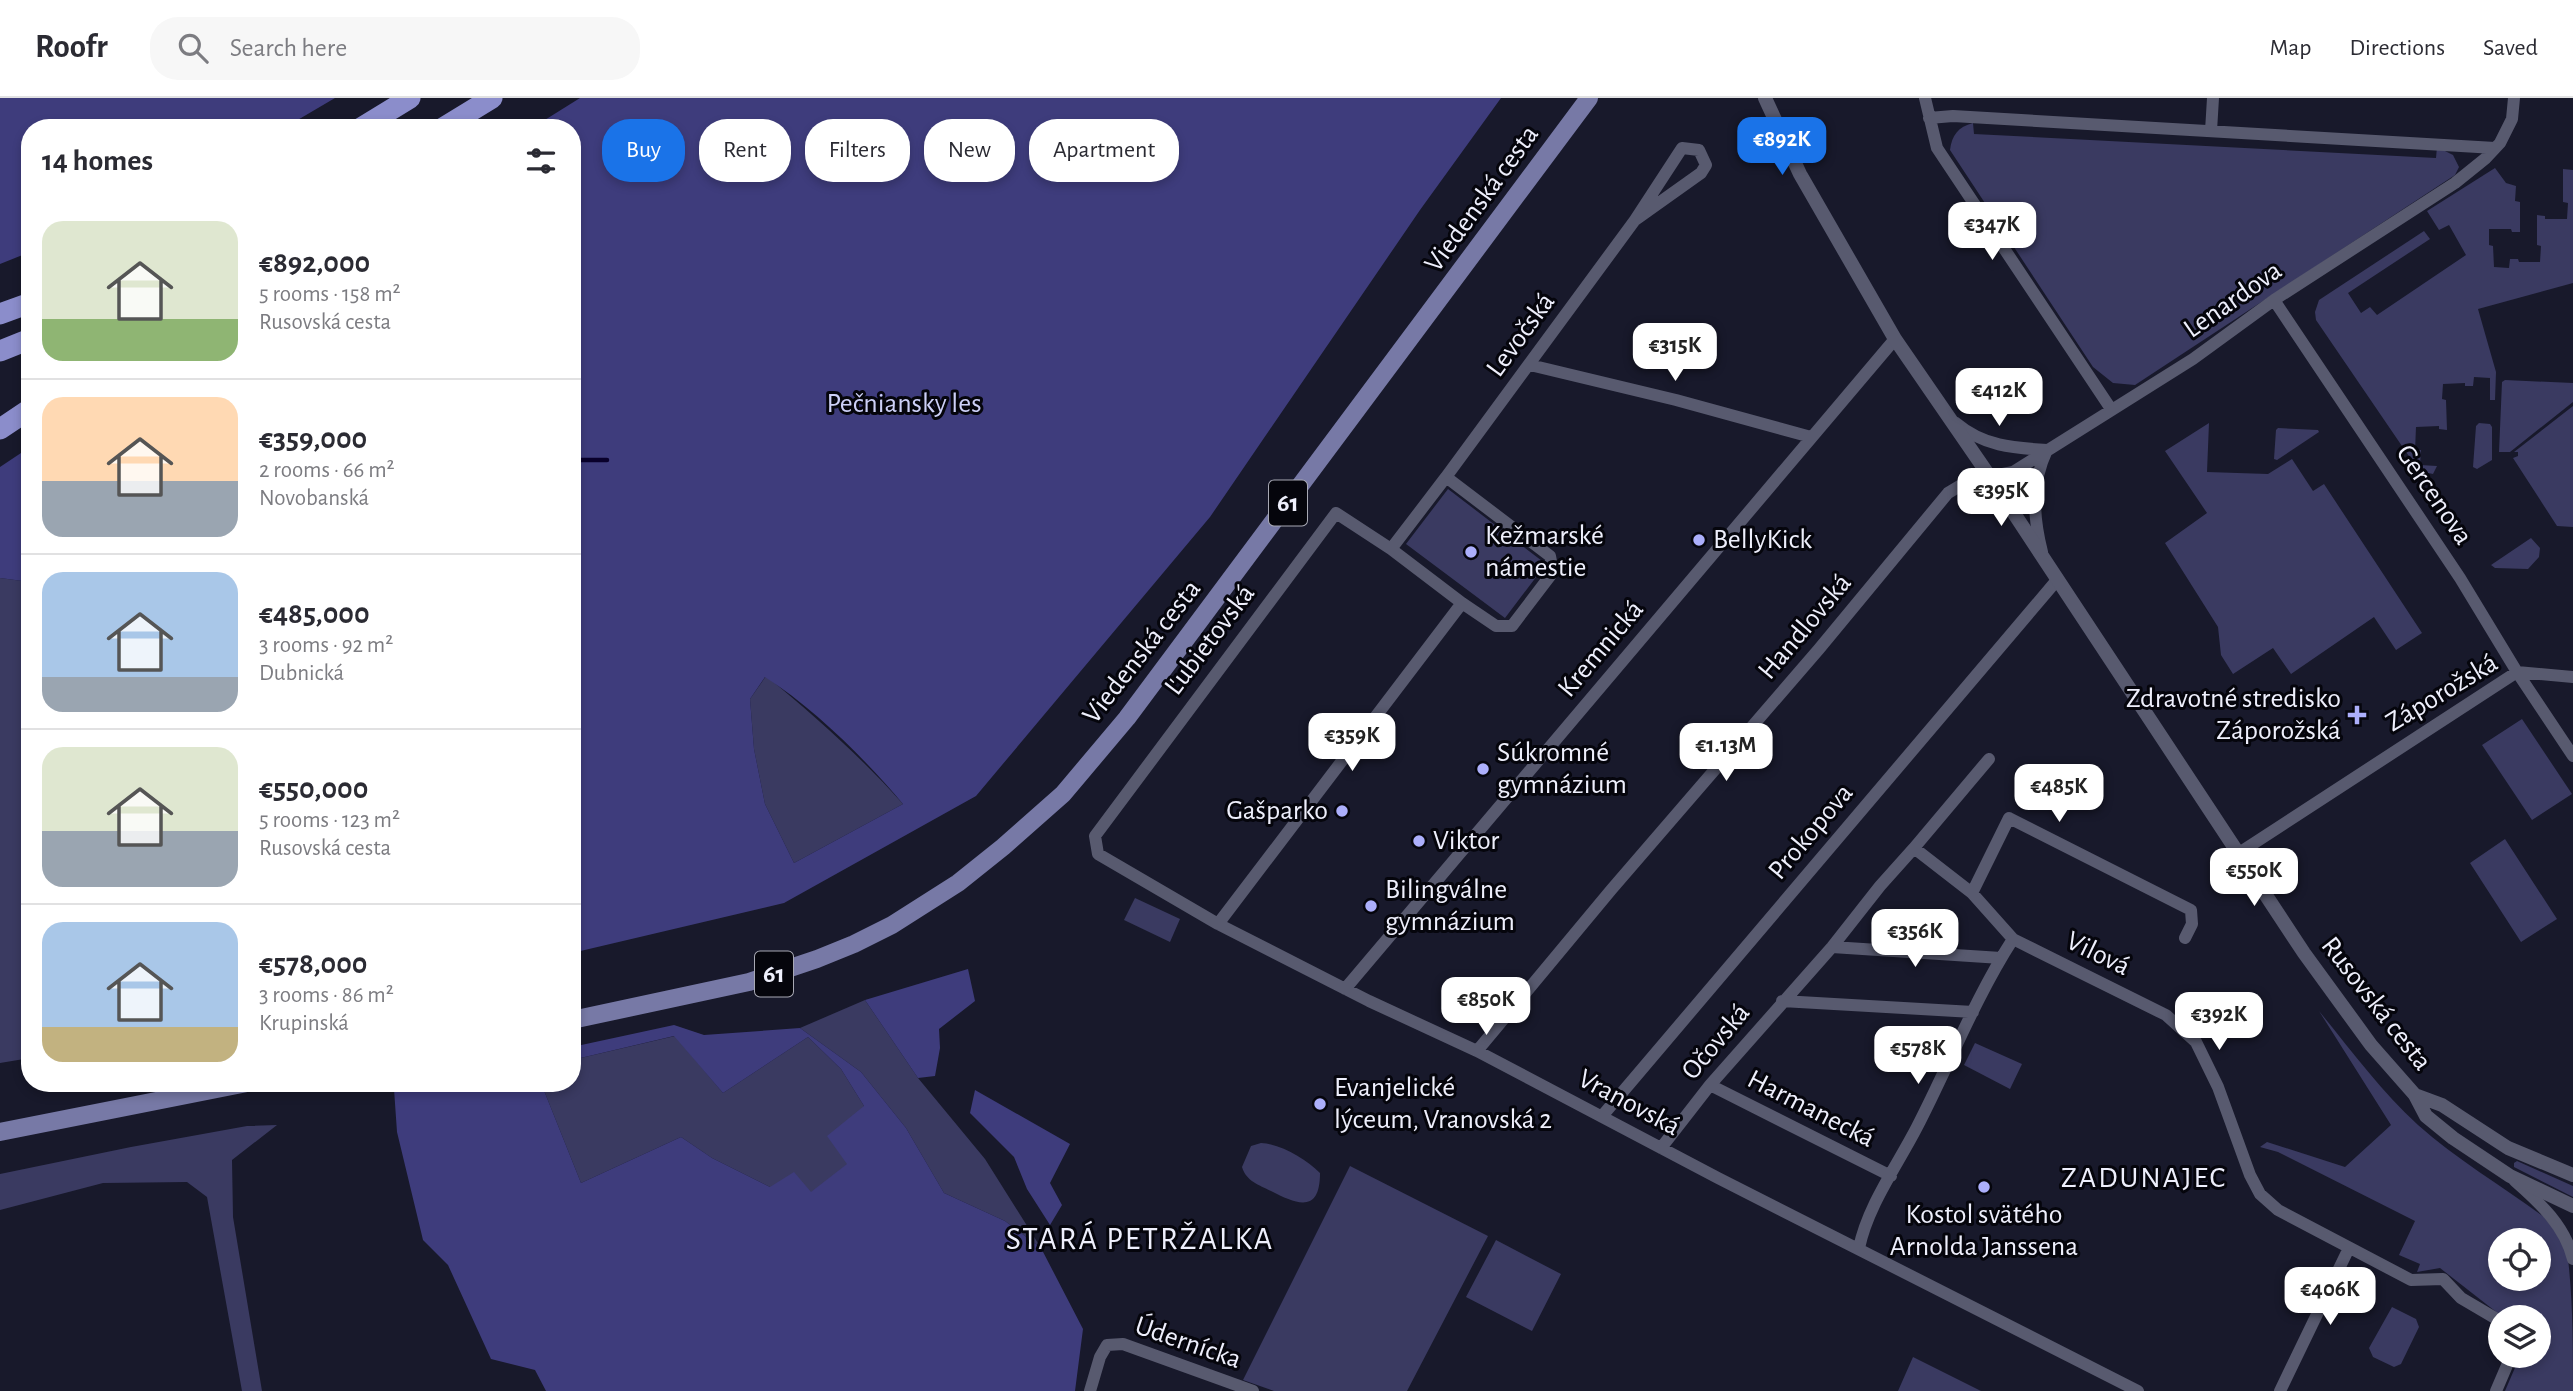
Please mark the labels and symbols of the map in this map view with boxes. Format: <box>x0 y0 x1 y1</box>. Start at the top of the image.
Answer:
pin: €892K <box>1733 118 1831 177</box>
street label: Viedenská cesta <box>1420 121 1544 277</box>
pin: €347K <box>1943 202 2041 262</box>
street label: Lenardova <box>2179 256 2287 344</box>
street label: Levočská <box>1482 288 1560 382</box>
pin: €315K <box>1626 324 1724 383</box>
pin: €412K <box>1950 368 2048 428</box>
park label: Pečniansky les <box>826 390 982 418</box>
street label: Gercenova <box>2391 440 2478 550</box>
pin: €395K <box>1952 468 2050 528</box>
road number: 61 <box>1269 480 1307 526</box>
place label: Kežmarské námestie <box>1485 522 1604 582</box>
place label: BellyKick <box>1713 526 1812 554</box>
marker: BellyKick <box>1691 532 1707 548</box>
marker: Kežmarské námestie <box>1463 544 1479 560</box>
street label: Handlovská <box>1753 569 1857 685</box>
street label: Viedenská cesta <box>1078 575 1206 729</box>
street label: Ľubietovská <box>1160 580 1260 700</box>
street label: Kremnická <box>1553 595 1649 703</box>
street label: Záporožská <box>2381 649 2503 737</box>
place label: Zdravotné stredisko Záporožská <box>2126 685 2341 745</box>
marker: Zdravotné stredisko Záporožská <box>2347 705 2367 725</box>
pin: €359K <box>1303 714 1401 773</box>
pin: €1.13M <box>1669 724 1783 783</box>
place label: Súkromné gymnázium <box>1497 739 1627 799</box>
marker: Súkromné gymnázium <box>1475 761 1491 777</box>
pin: €485K <box>2010 764 2108 824</box>
street label: Prokopova <box>1763 779 1859 885</box>
place label: Gašparko <box>1226 797 1328 825</box>
marker: Gašparko <box>1334 803 1350 819</box>
place label: Viktor <box>1433 827 1499 855</box>
marker: Viktor <box>1411 833 1427 849</box>
pin: €550K <box>2205 848 2303 908</box>
place label: Bilingválne gymnázium <box>1385 876 1515 936</box>
marker: Bilingválne gymnázium <box>1363 898 1379 914</box>
pin: €356K <box>1866 910 1964 969</box>
street label: Vilová <box>2062 927 2134 981</box>
street label: Rusovská cesta <box>2315 932 2437 1076</box>
road number: 61 <box>755 952 793 996</box>
pin: €850K <box>1437 978 1535 1037</box>
pin: €392K <box>2170 992 2268 1052</box>
street label: Očovská <box>1677 999 1755 1085</box>
pin: €578K <box>1869 1026 1967 1086</box>
street label: Vranovská <box>1573 1065 1685 1141</box>
street label: Harmanecká <box>1743 1065 1879 1153</box>
place label: Evanjelické lýceum, Vranovská 2 <box>1334 1074 1552 1134</box>
marker: Evanjelické lýceum, Vranovská 2 <box>1312 1096 1328 1112</box>
district label: ZADUNAJEC <box>2061 1163 2227 1193</box>
marker: Kostol svätého Arnolda Janssena <box>1976 1179 1992 1195</box>
place label: Kostol svätého Arnolda Janssena <box>1890 1201 2078 1261</box>
district label: STARÁ PETRŽALKA <box>1006 1220 1274 1255</box>
pin: €406K <box>2281 1268 2379 1327</box>
street label: Údernícka <box>1131 1309 1246 1374</box>

